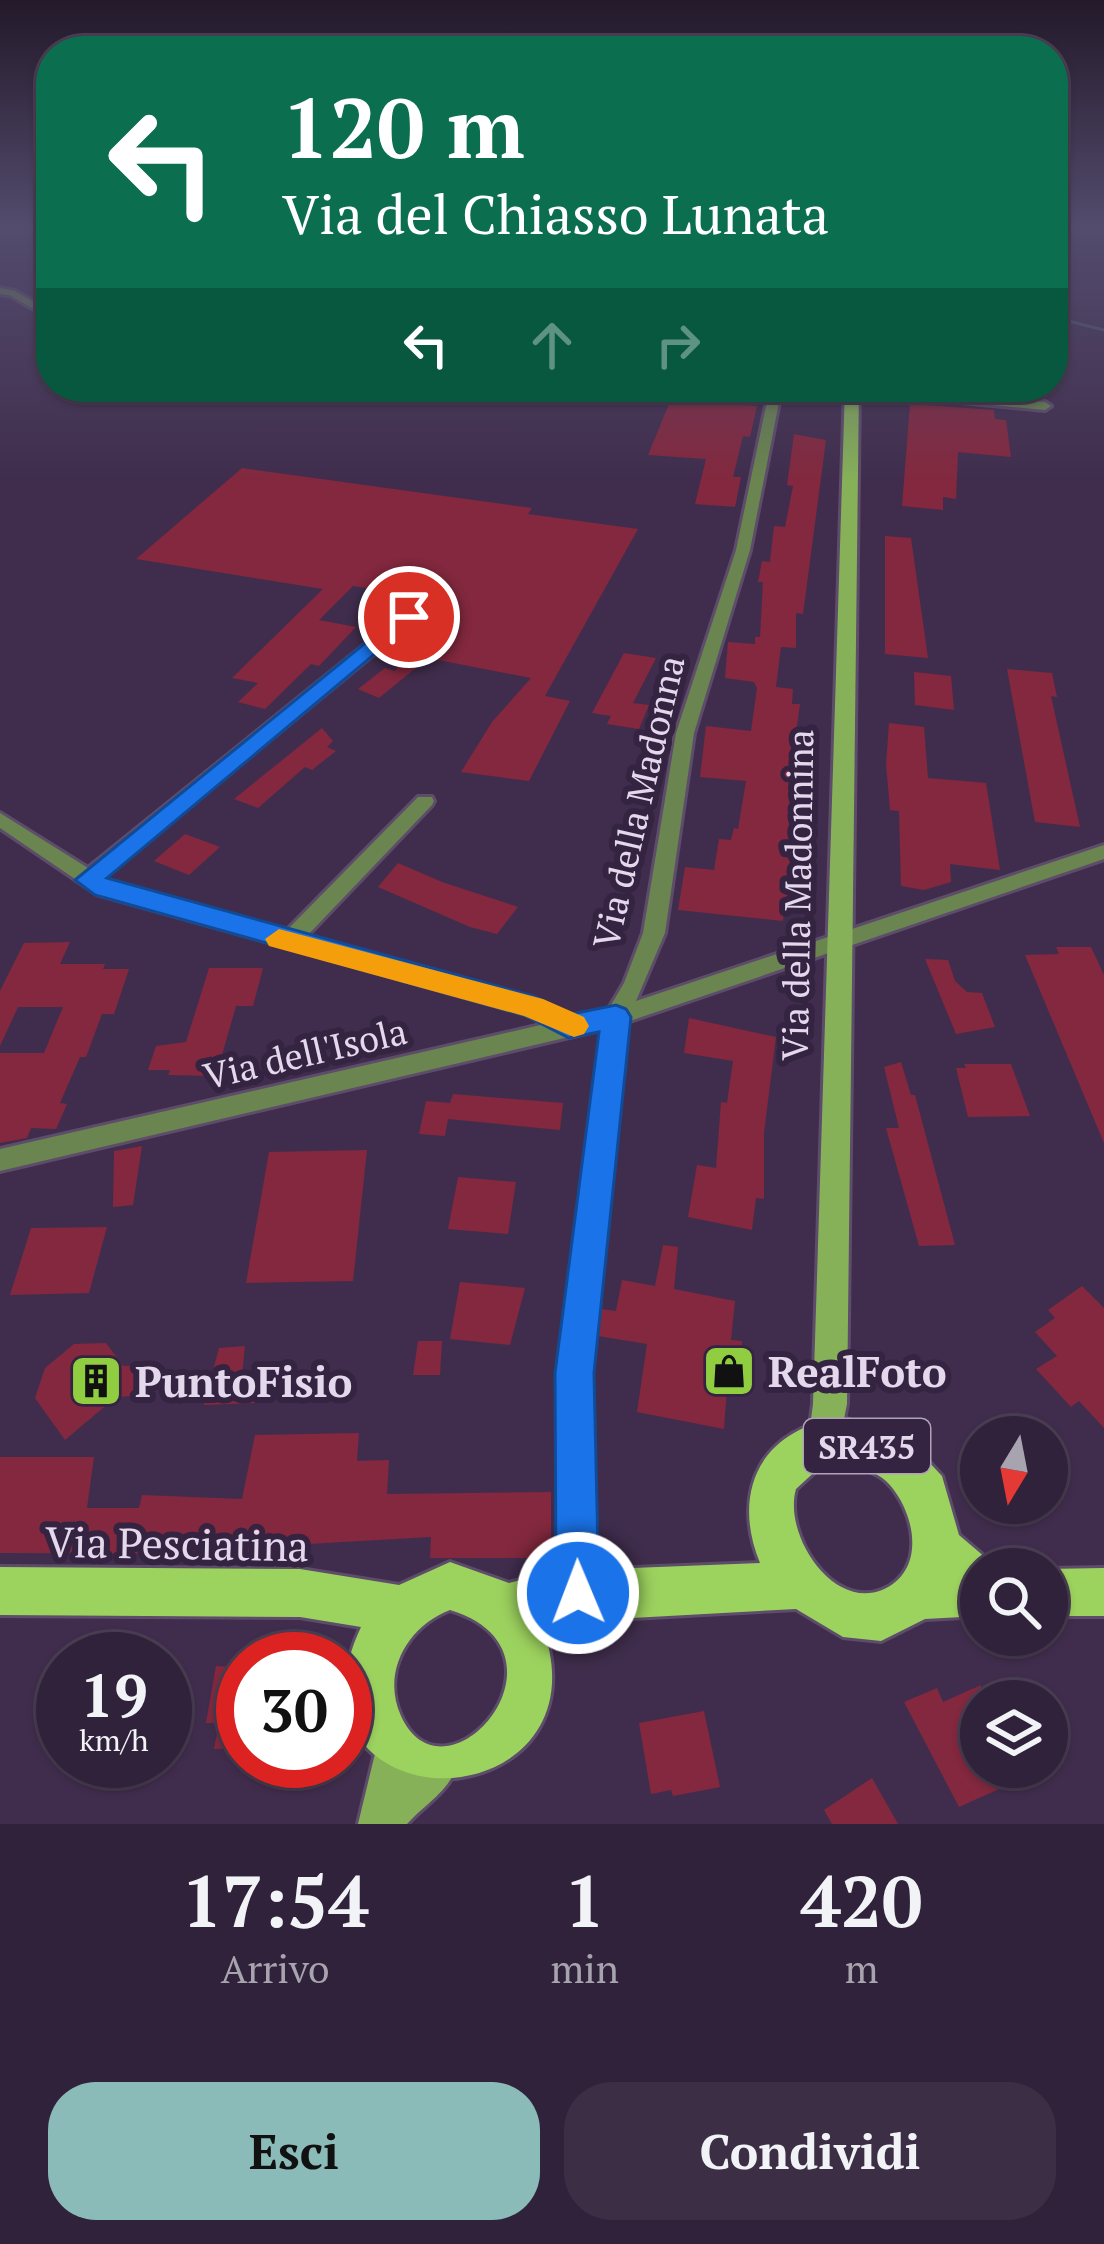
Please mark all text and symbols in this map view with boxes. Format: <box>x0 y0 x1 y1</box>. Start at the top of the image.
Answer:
text: 120 m <box>282 71 525 182</box>
icon: left <box>84 84 240 240</box>
text: Via del Chiasso Lunata <box>282 178 829 249</box>
icon: left <box>393 312 459 378</box>
icon: ahead <box>519 312 585 378</box>
icon: right <box>645 312 711 378</box>
pin <box>358 566 460 668</box>
icon: arrive <box>376 584 442 650</box>
street label: Via della Madonna <box>581 651 695 953</box>
street label: Via della Madonnina <box>771 729 823 1061</box>
street label: Via dell'Isola <box>199 1007 411 1099</box>
shop icon: RealFoto <box>701 1343 757 1399</box>
place label: RealFoto <box>768 1343 947 1399</box>
building icon: PuntoFisio <box>68 1353 124 1409</box>
place label: PuntoFisio <box>135 1353 352 1409</box>
north arrow <box>960 1416 1068 1524</box>
map controls <box>960 1416 1068 1788</box>
road number: SR435 <box>804 1419 930 1473</box>
street label: Via Pesciatina <box>45 1513 309 1573</box>
position arrow <box>515 1530 641 1656</box>
button: search <box>960 1548 1068 1656</box>
speed limit sign: 30 <box>216 1632 372 1788</box>
text: 19 <box>80 1655 148 1734</box>
button: layers <box>960 1680 1068 1788</box>
text: km/h <box>79 1720 149 1760</box>
text: 17:54 <box>181 1852 369 1948</box>
text: 1 <box>564 1852 605 1948</box>
text: 420 <box>800 1852 922 1948</box>
text: Arrivo <box>221 1942 330 1994</box>
text: min <box>550 1942 619 1994</box>
text: m <box>845 1942 878 1994</box>
button: Esci <box>48 2082 540 2220</box>
button: Condividi <box>564 2082 1056 2220</box>

